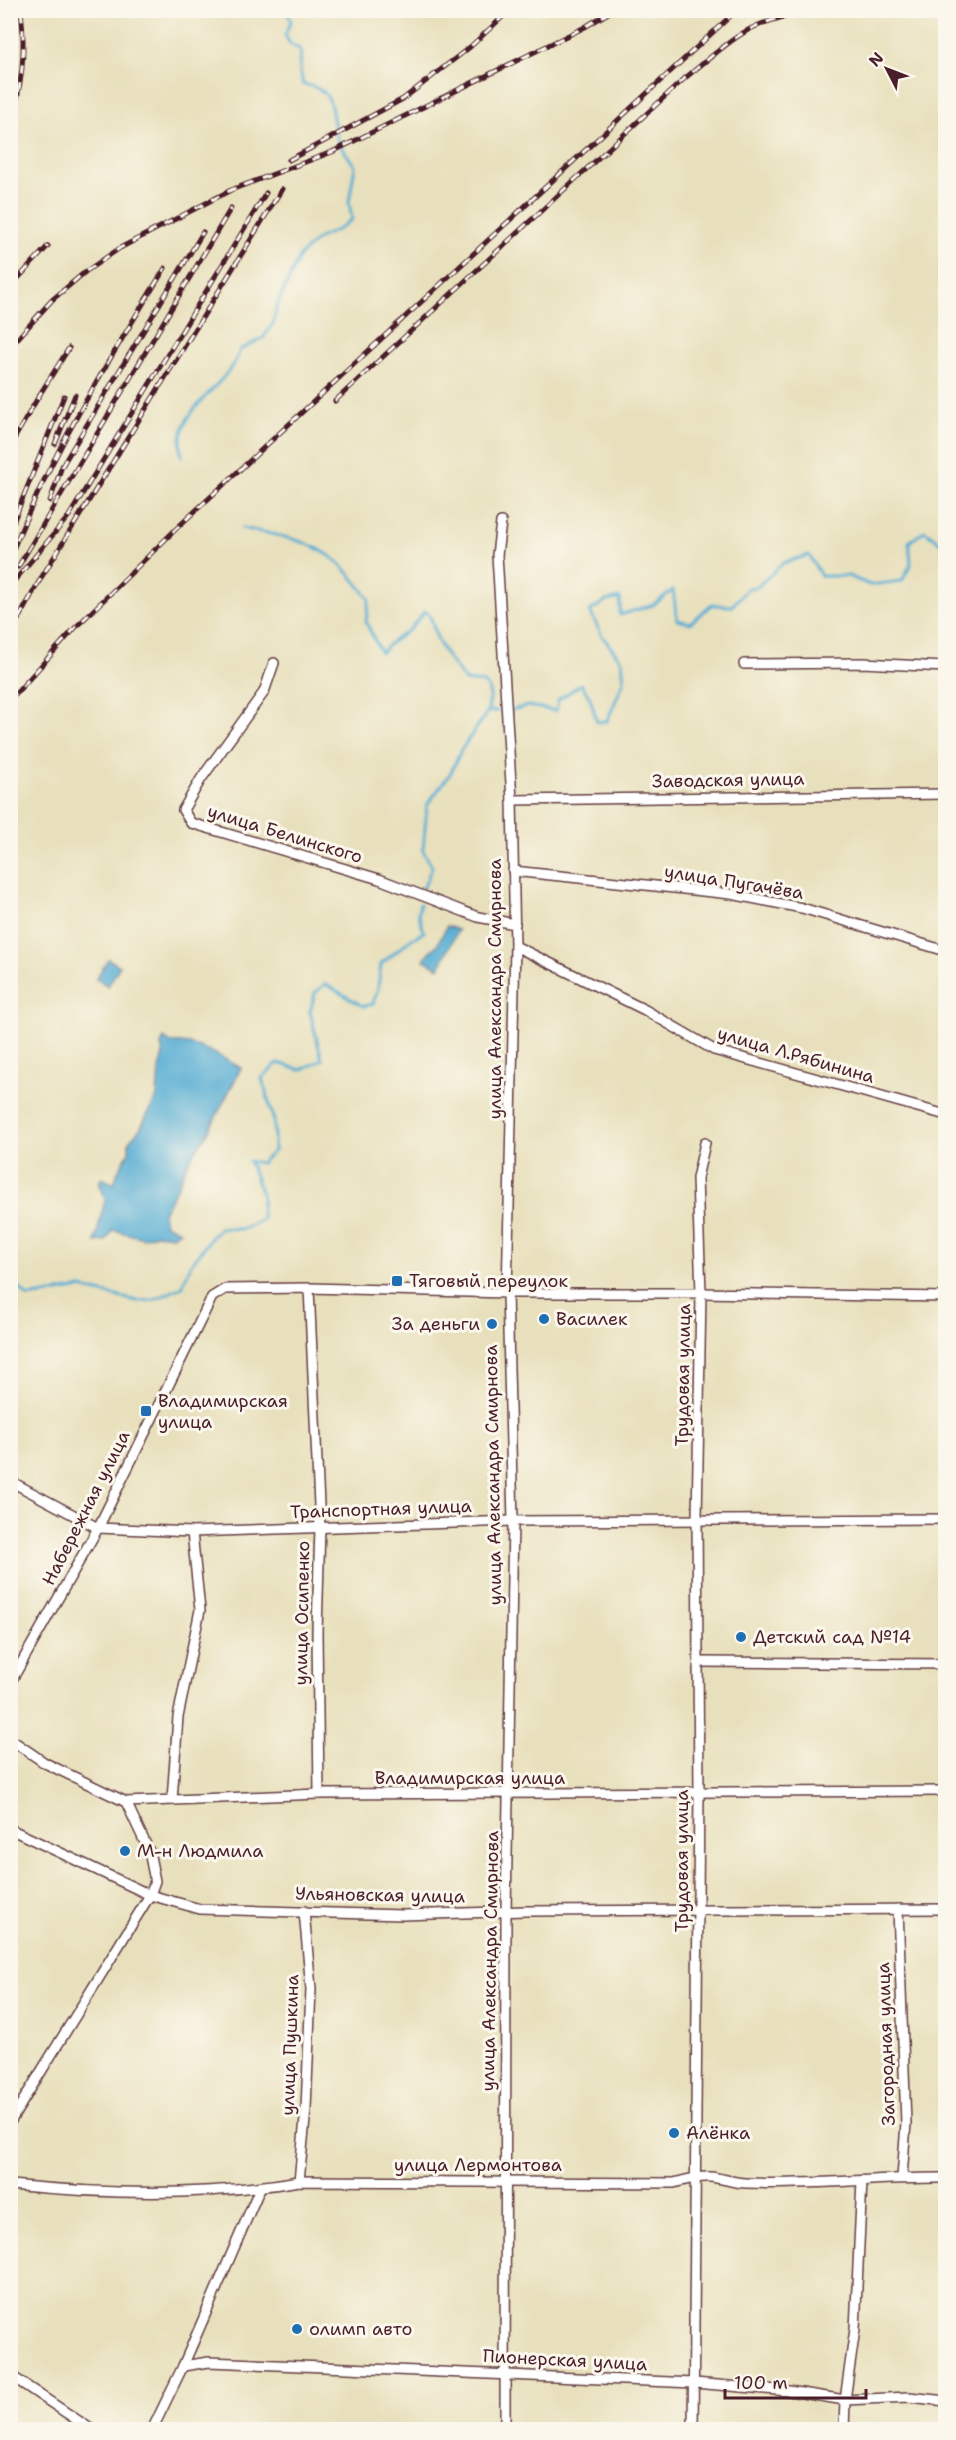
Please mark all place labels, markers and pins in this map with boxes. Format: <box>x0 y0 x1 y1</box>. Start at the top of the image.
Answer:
place label: Тяговый переулок <box>409 1269 568 1293</box>
marker: Тяговый переулок <box>390 1274 404 1288</box>
place label: Василек <box>556 1307 628 1331</box>
place label: За деньги <box>392 1312 480 1336</box>
marker: Василек <box>537 1312 551 1326</box>
marker: За деньги <box>485 1317 499 1331</box>
place label: Владимирская улица <box>158 1389 288 1434</box>
marker: Владимирская улица <box>139 1404 153 1418</box>
place label: Детский сад №14 <box>753 1625 911 1649</box>
marker: Детский сад №14 <box>734 1630 748 1644</box>
place label: М-н Людмила <box>137 1839 263 1863</box>
marker: М-н Людмила <box>118 1844 132 1858</box>
place label: Алёнка <box>686 2121 750 2145</box>
marker: Алёнка <box>667 2126 681 2140</box>
place label: олимп авто <box>309 2317 412 2341</box>
marker: олимп авто <box>290 2322 304 2336</box>

